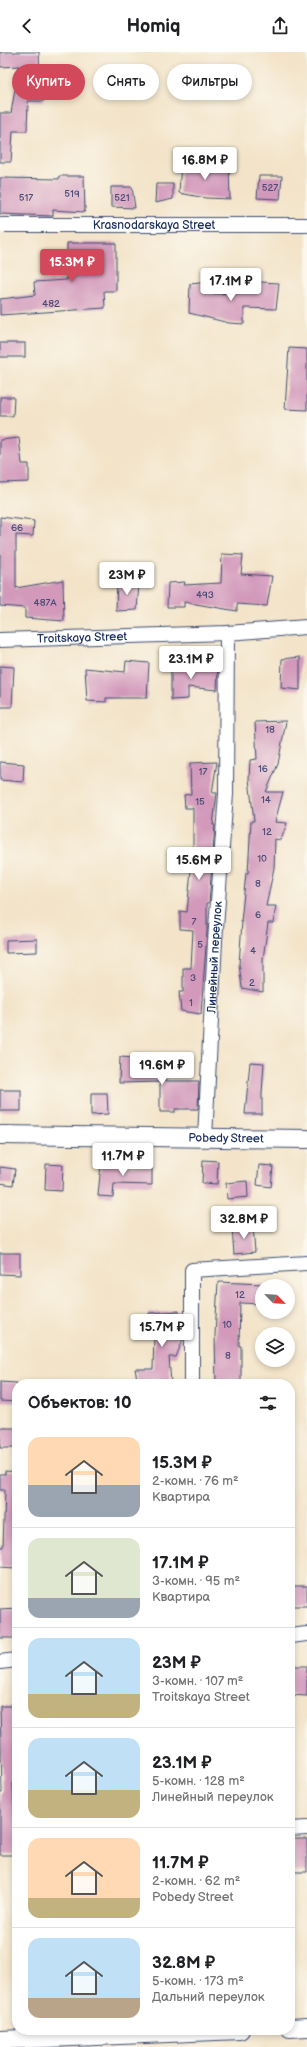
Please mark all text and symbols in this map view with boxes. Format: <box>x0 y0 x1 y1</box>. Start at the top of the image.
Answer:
icon: back <box>16 15 38 37</box>
icon: share <box>269 15 291 37</box>
text: Homiq <box>127 16 180 37</box>
chip: Купить <box>12 64 85 100</box>
chip: Снять <box>93 64 159 100</box>
chip: Фильтры <box>167 64 252 100</box>
pin: 16.8M ₽ <box>168 147 242 181</box>
text: 16.8M ₽ <box>182 152 228 168</box>
house number: 527 <box>262 182 278 194</box>
house number: 519 <box>64 188 80 200</box>
house number: 517 <box>19 192 33 204</box>
house number: 521 <box>114 192 130 204</box>
street label: Krasnodarskaya Street <box>93 218 216 233</box>
pin: 15.3M ₽ <box>35 249 109 283</box>
text: 15.3M ₽ <box>49 254 95 270</box>
pin: 17.1M ₽ <box>194 268 268 302</box>
text: 17.1M ₽ <box>209 273 253 289</box>
house number: 482 <box>42 298 60 310</box>
house number: 66 <box>11 522 23 534</box>
pin: 23M ₽ <box>99 562 155 596</box>
text: 23M ₽ <box>108 567 146 583</box>
house number: 493 <box>196 589 214 601</box>
house number: 487А <box>34 597 57 609</box>
street label: Troitskaya Street <box>37 629 128 647</box>
pin: 23.1M ₽ <box>154 646 228 680</box>
text: 23.1M ₽ <box>168 651 214 667</box>
house number: 18 <box>265 724 275 736</box>
house number: 16 <box>258 763 268 775</box>
house number: 17 <box>199 766 207 778</box>
house number: 14 <box>261 794 271 806</box>
house number: 15 <box>195 796 205 808</box>
house number: 12 <box>262 826 272 838</box>
pin: 15.6M ₽ <box>162 847 236 881</box>
text: 15.6M ₽ <box>176 852 222 868</box>
house number: 10 <box>257 853 267 865</box>
house number: 8 <box>255 878 261 890</box>
street label: Линейный переулок <box>204 900 226 1015</box>
house number: 6 <box>255 909 261 921</box>
house number: 7 <box>192 916 197 928</box>
house number: 5 <box>197 939 203 951</box>
house number: 4 <box>250 945 256 957</box>
house number: 3 <box>190 972 196 984</box>
house number: 2 <box>249 977 255 989</box>
house number: 1 <box>189 997 193 1009</box>
pin: 19.6M ₽ <box>125 1052 199 1086</box>
text: 19.6M ₽ <box>139 1057 185 1073</box>
street label: Pobedy Street <box>188 1130 264 1146</box>
pin: 11.7M ₽ <box>86 1143 160 1177</box>
text: 11.7M ₽ <box>101 1148 145 1164</box>
pin: 32.8M ₽ <box>207 1206 281 1240</box>
text: 32.8M ₽ <box>220 1211 268 1227</box>
north arrow <box>255 1279 295 1319</box>
map controls <box>255 1279 295 1367</box>
house number: 12 <box>235 1289 245 1301</box>
pin: 15.7M ₽ <box>125 1314 199 1348</box>
text: 15.7M ₽ <box>139 1319 185 1335</box>
house number: 10 <box>222 1319 232 1331</box>
button: layers <box>255 1327 295 1367</box>
house number: 8 <box>225 1350 231 1362</box>
icon: filters <box>257 1392 279 1414</box>
text: Объектов: 10 <box>28 1393 131 1413</box>
icon: home <box>60 1453 108 1501</box>
text: 15.3M ₽ <box>152 1453 212 1473</box>
text: 2-комн. · 76 m² <box>152 1473 239 1489</box>
text: Квартира <box>152 1489 210 1505</box>
text: 17.1M ₽ <box>152 1553 209 1573</box>
icon: home <box>60 1554 108 1602</box>
text: 3-комн. · 95 m² <box>152 1573 240 1589</box>
text: Квартира <box>152 1589 210 1605</box>
text: 23M ₽ <box>152 1653 201 1673</box>
icon: home <box>60 1654 108 1702</box>
text: 3-комн. · 107 m² <box>152 1673 243 1689</box>
text: Troitskaya Street <box>152 1689 250 1705</box>
text: 23.1M ₽ <box>152 1753 212 1773</box>
icon: home <box>60 1754 108 1802</box>
text: 5-комн. · 128 m² <box>152 1773 245 1789</box>
text: Линейный переулок <box>152 1789 274 1805</box>
text: 11.7M ₽ <box>152 1853 209 1873</box>
icon: home <box>60 1854 108 1902</box>
text: 2-комн. · 62 m² <box>152 1873 240 1889</box>
text: Pobedy Street <box>152 1889 234 1905</box>
text: 32.8M ₽ <box>152 1953 215 1973</box>
icon: home <box>60 1954 108 2002</box>
text: 5-комн. · 173 m² <box>152 1973 244 1989</box>
text: Дальний переулок <box>152 1989 265 2005</box>

